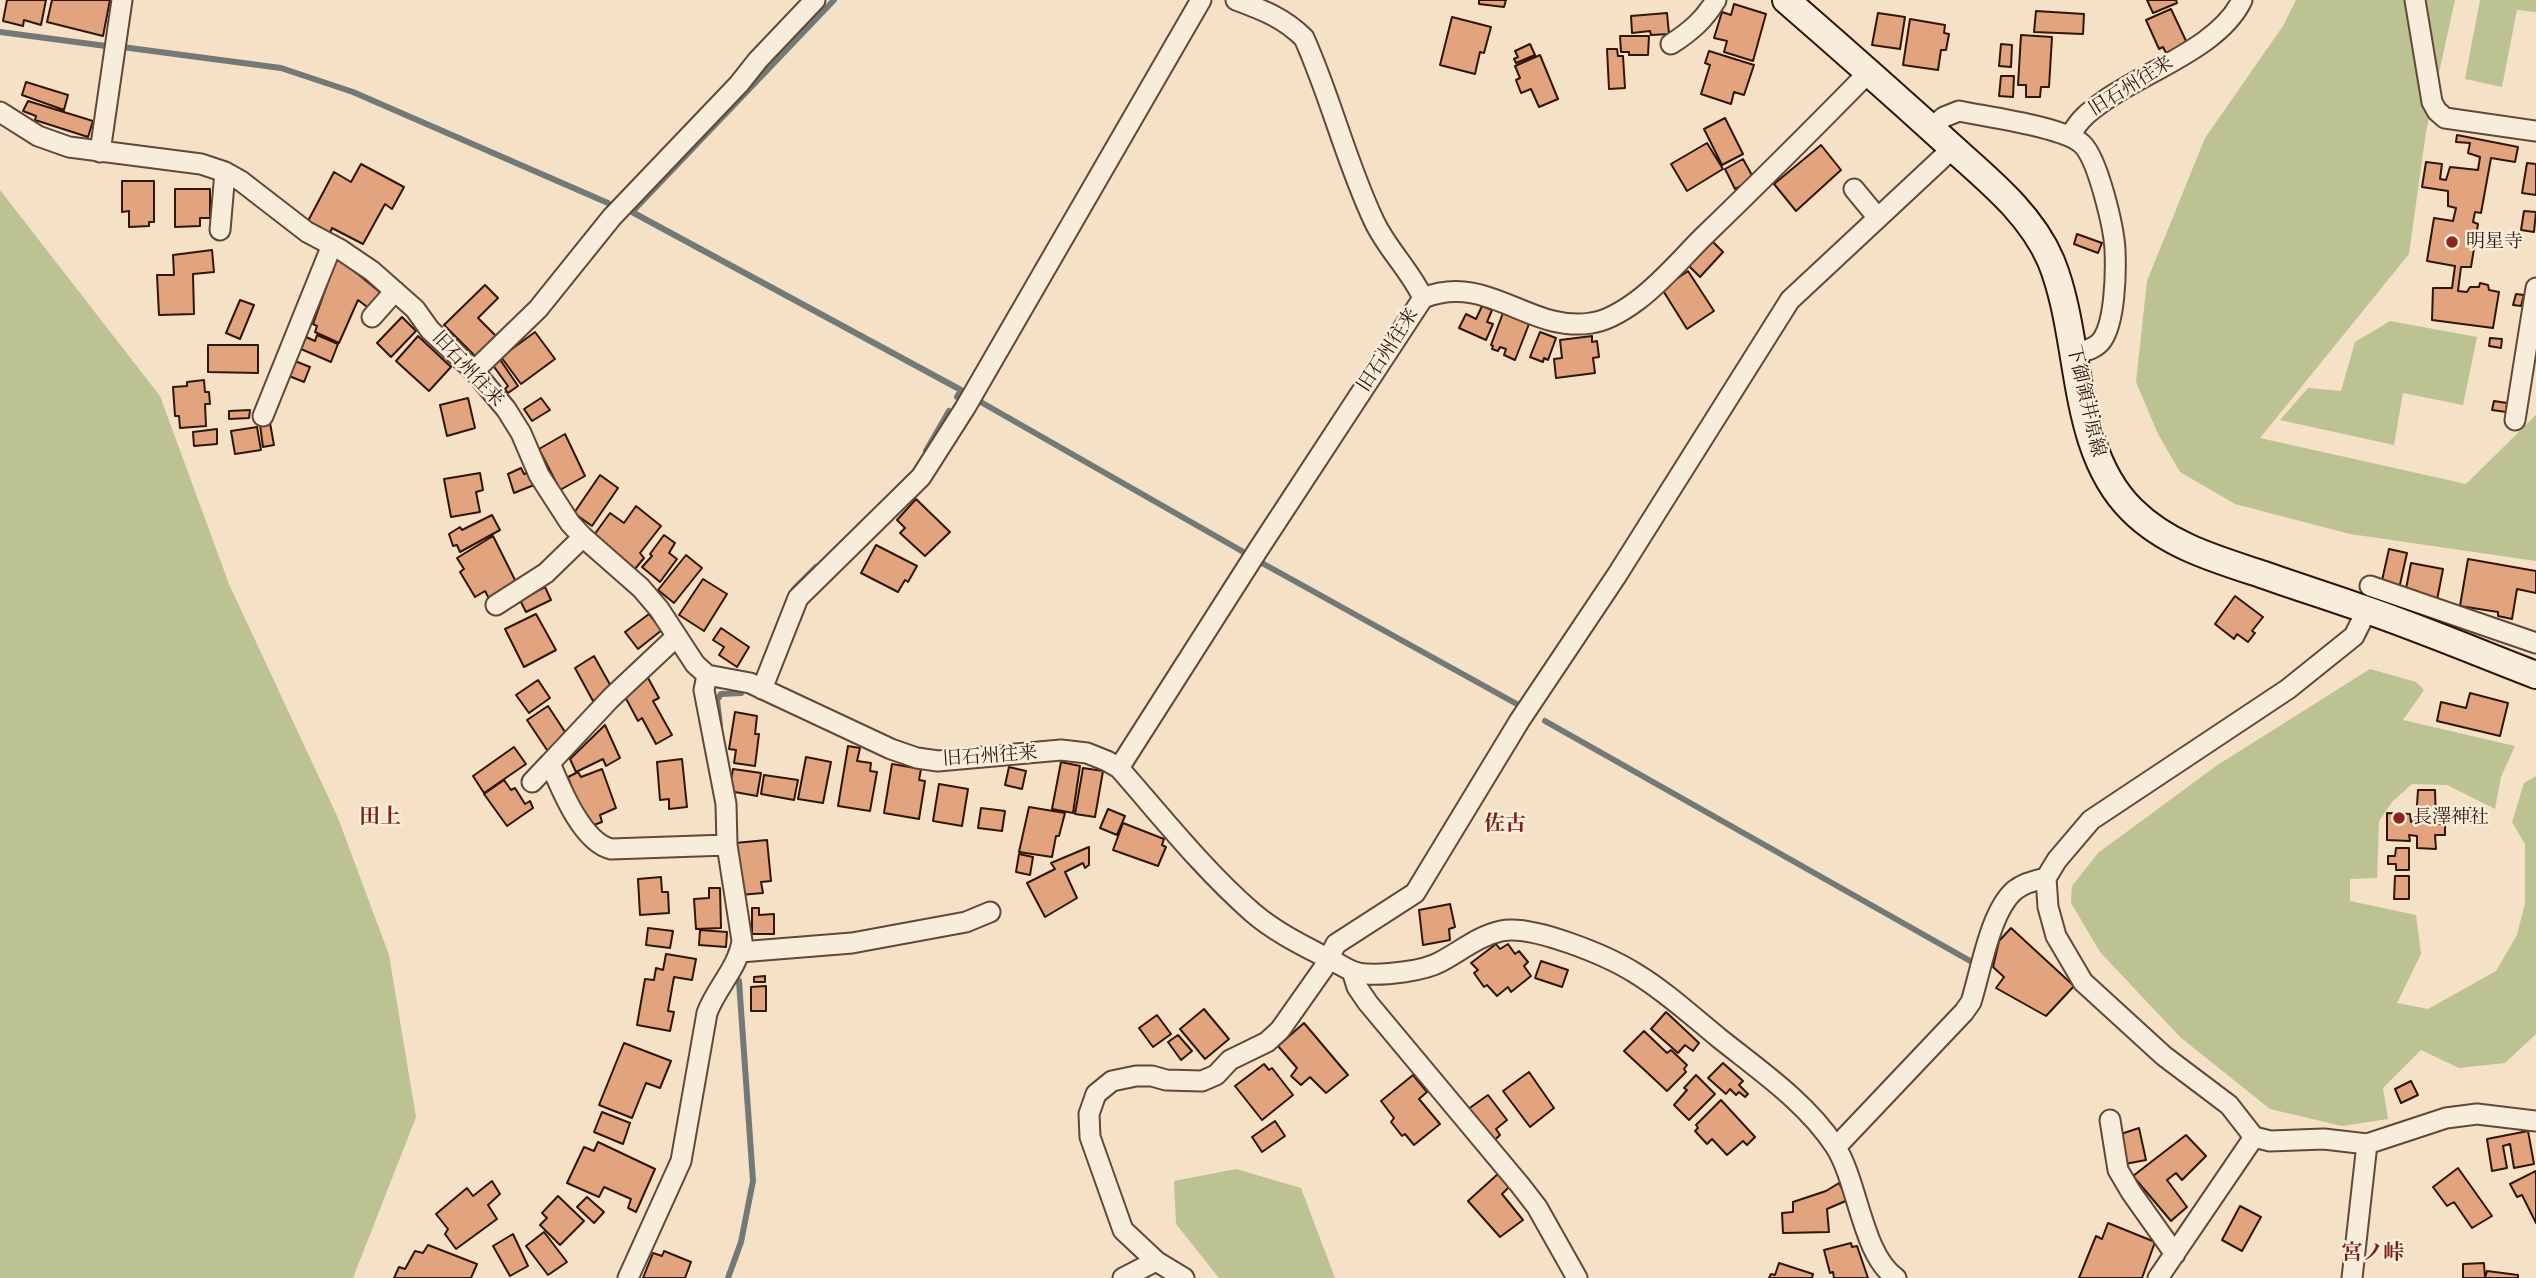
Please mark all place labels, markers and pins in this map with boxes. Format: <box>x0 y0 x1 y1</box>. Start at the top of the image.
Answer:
place label: 明星寺 <box>2466 231 2523 253</box>
marker: 明星寺 <box>2444 234 2460 250</box>
place label: 長澤神社 <box>2413 807 2489 829</box>
marker: 長澤神社 <box>2391 810 2407 826</box>

